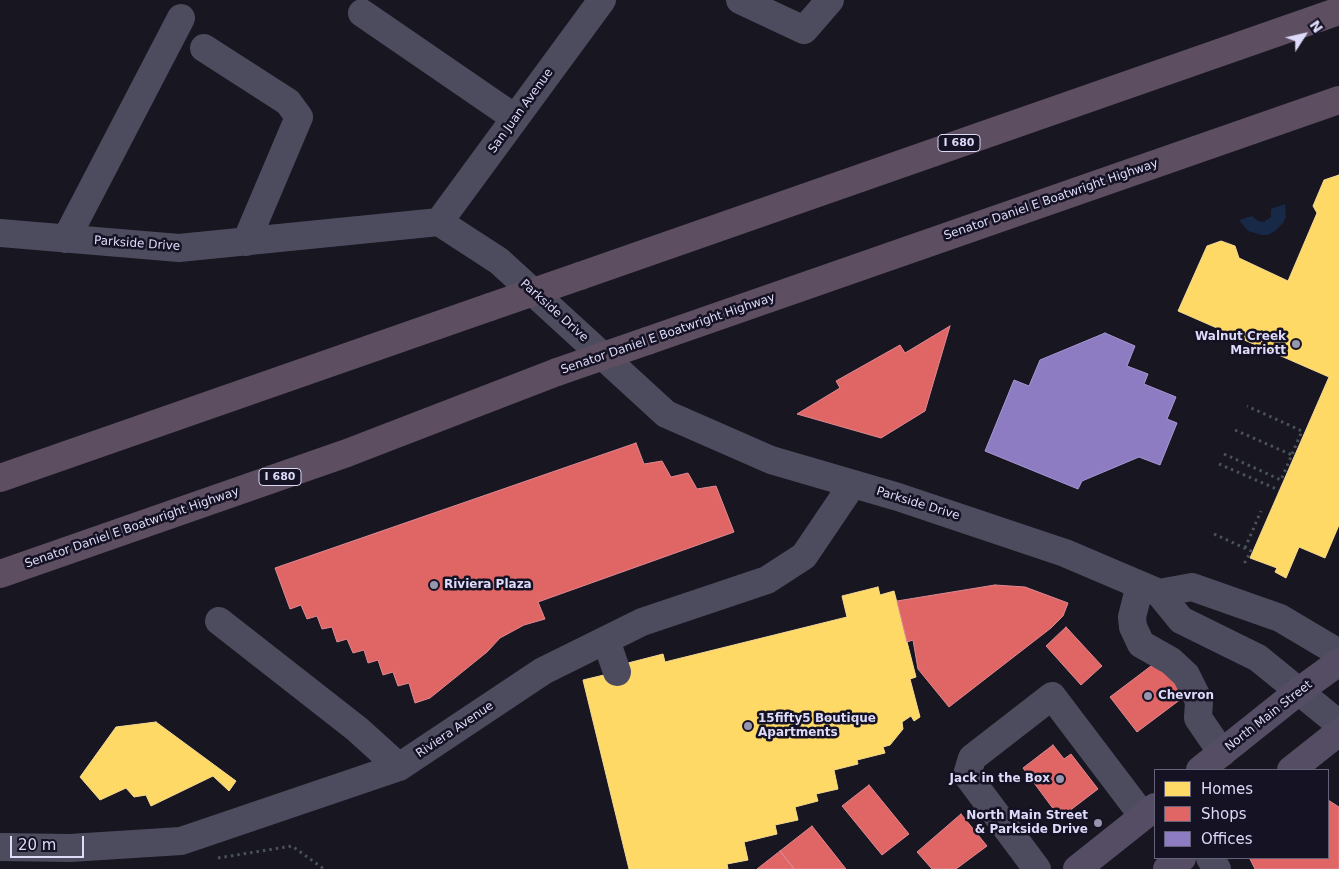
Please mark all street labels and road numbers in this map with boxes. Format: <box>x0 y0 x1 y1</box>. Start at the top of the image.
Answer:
street label: San Juan Avenue <box>486 66 556 156</box>
road number: I 680 <box>938 134 980 152</box>
street label: Senator Daniel E Boatwright Highway <box>942 156 1160 244</box>
street label: Parkside Drive <box>93 234 181 254</box>
street label: Parkside Drive <box>517 277 591 345</box>
street label: Senator Daniel E Boatwright Highway <box>559 290 777 378</box>
road number: I 680 <box>259 468 301 486</box>
street label: Senator Daniel E Boatwright Highway <box>23 484 241 572</box>
street label: Parkside Drive <box>875 484 961 524</box>
street label: North Main Street <box>1223 678 1315 754</box>
street label: Riviera Avenue <box>414 699 496 761</box>

